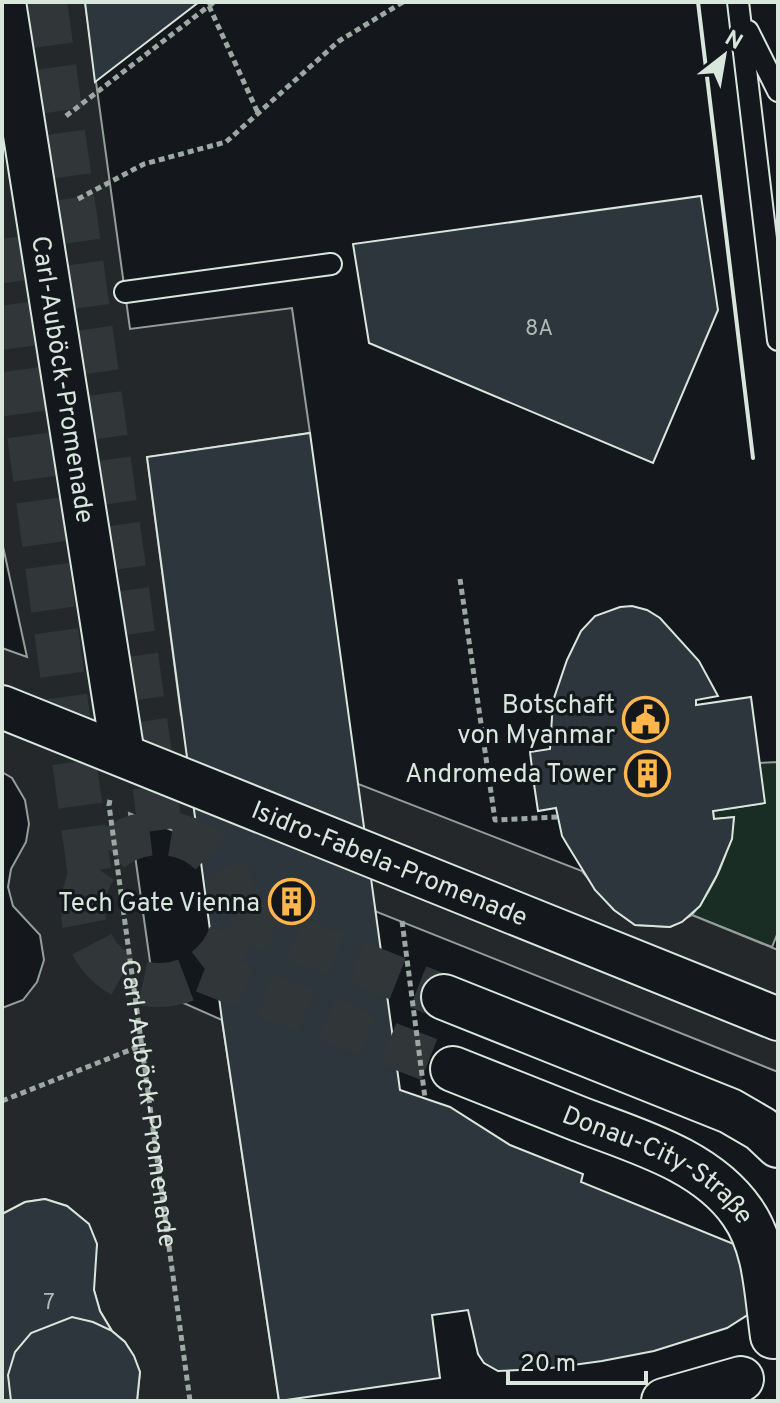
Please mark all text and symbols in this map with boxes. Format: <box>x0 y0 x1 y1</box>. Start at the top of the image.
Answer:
north arrow <box>684 16 764 96</box>
text: N <box>719 25 747 57</box>
street label: Carl-Auböck-Promenade <box>22 234 100 526</box>
house number: 8A <box>525 316 553 343</box>
place label: Botschaft von Myanmar <box>457 690 615 753</box>
public building icon: Botschaft von Myanmar <box>622 695 670 743</box>
building icon: Andromeda Tower <box>623 749 671 797</box>
place label: Andromeda Tower <box>405 759 616 792</box>
street label: Isidro-Fabela-Promenade <box>246 795 532 936</box>
building icon: Tech Gate Vienna <box>267 878 315 926</box>
place label: Tech Gate Vienna <box>58 888 260 921</box>
street label: Carl-Auböck-Promenade <box>111 957 183 1250</box>
street label: Donau-City-Straße <box>557 1100 760 1231</box>
house number: 7 <box>43 1290 55 1317</box>
scale bar <box>508 1335 646 1385</box>
text: 20 m <box>520 1350 576 1380</box>

